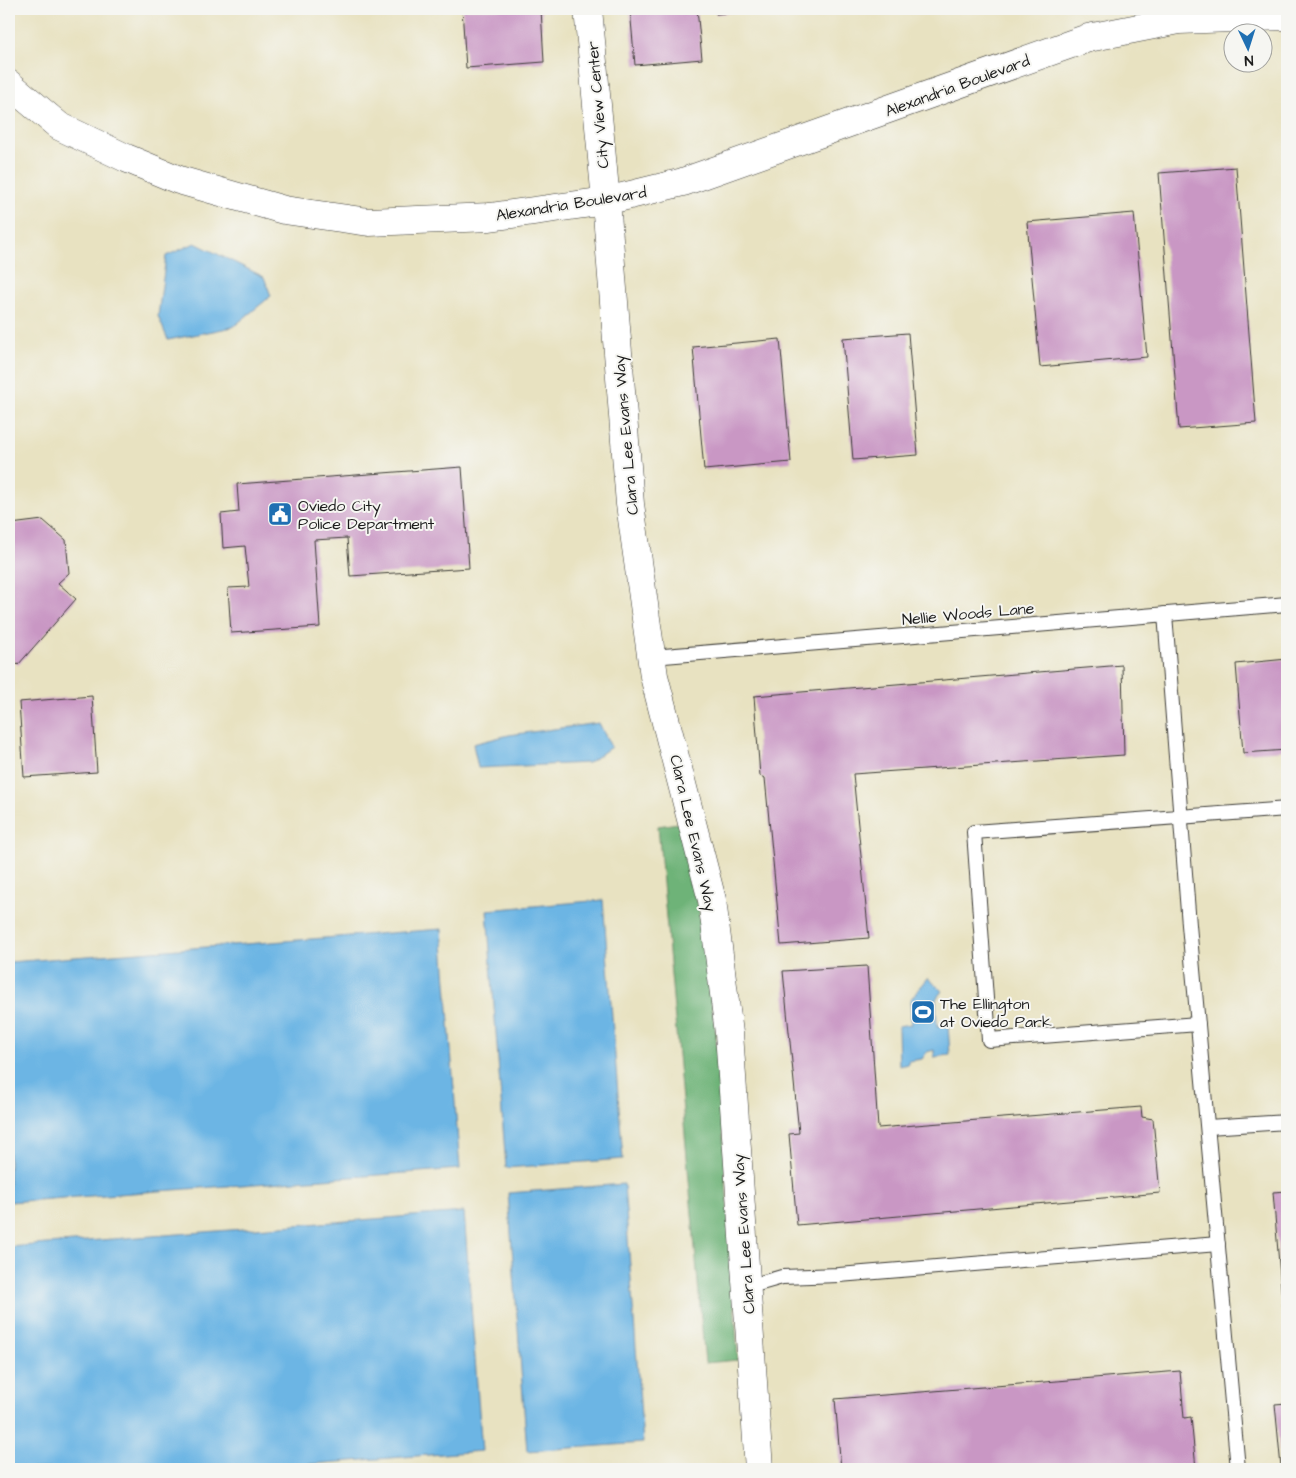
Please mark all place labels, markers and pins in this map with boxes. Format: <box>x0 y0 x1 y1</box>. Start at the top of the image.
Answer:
place label: Oviedo City Police Department <box>298 495 435 535</box>
public building icon: Oviedo City Police Department <box>267 501 293 527</box>
place label: The Ellington at Oviedo Park <box>940 993 1052 1033</box>
sports icon: The Ellington at Oviedo Park <box>910 999 936 1025</box>

